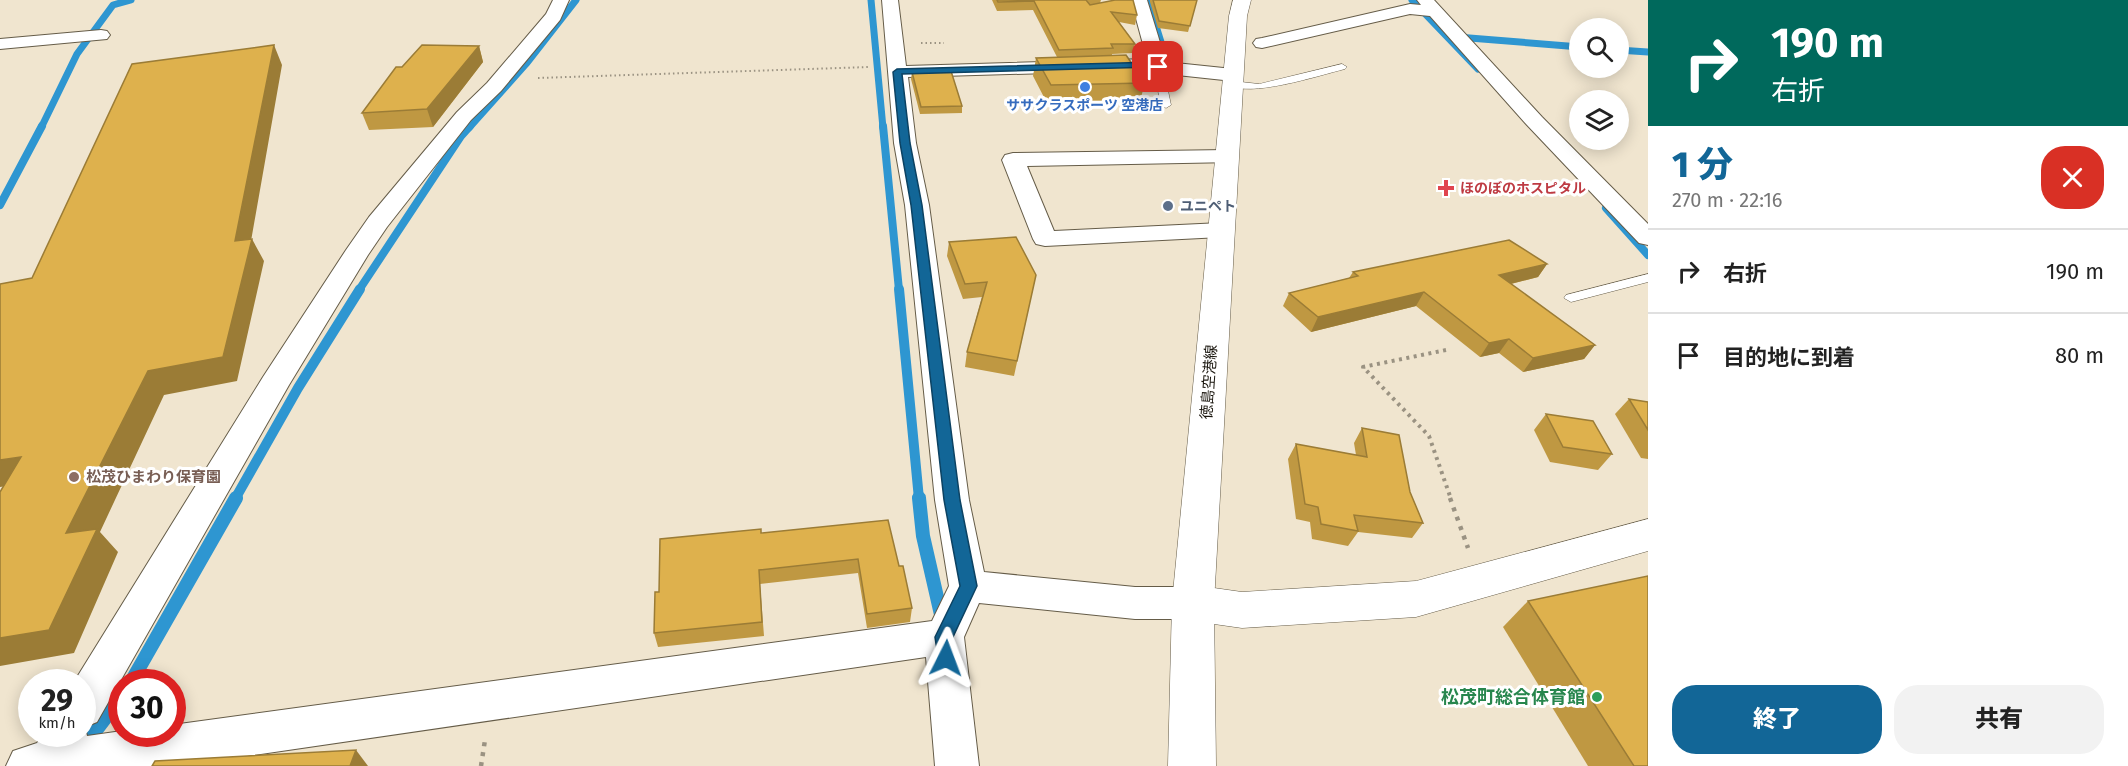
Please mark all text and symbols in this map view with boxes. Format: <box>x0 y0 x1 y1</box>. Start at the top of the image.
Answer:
map controls <box>1569 18 1629 150</box>
button: search <box>1569 18 1629 78</box>
text: 190 m <box>1771 18 1884 68</box>
icon: right <box>1672 24 1750 102</box>
pin <box>1132 41 1183 92</box>
icon: arrive <box>1141 50 1174 83</box>
text: 右折 <box>1771 75 1825 107</box>
marker: ササクラスポーツ 空港店 <box>1078 80 1092 94</box>
button: layers <box>1569 90 1629 150</box>
place label: ササクラスポーツ 空港店 <box>1007 97 1163 114</box>
text: 1 分 <box>1672 143 1733 187</box>
button: close <box>2041 146 2104 209</box>
marker: ほのぼのホスピタル <box>1437 179 1455 197</box>
place label: ほのぼのホスピタル <box>1460 180 1586 197</box>
text: 270 m · 22:16 <box>1672 188 1782 212</box>
place label: ユニペト <box>1180 198 1236 215</box>
marker: ユニペト <box>1161 199 1175 213</box>
icon: right <box>1672 255 1705 288</box>
text: 190 m <box>2046 258 2104 285</box>
text: 右折 <box>1723 260 1767 287</box>
icon: arrive <box>1672 339 1705 372</box>
text: 80 m <box>2055 342 2104 369</box>
street label: 徳島空港線 <box>1197 344 1221 420</box>
text: 目的地に到着 <box>1723 344 1855 371</box>
place label: 松茂ひまわり保育園 <box>86 468 221 486</box>
marker: 松茂ひまわり保育園 <box>67 470 81 484</box>
position arrow <box>914 626 978 690</box>
speed limit sign: 30 <box>108 669 186 747</box>
text: 29 <box>41 683 73 719</box>
button: 終了 <box>1672 685 1882 754</box>
button: 共有 <box>1894 685 2104 754</box>
place label: 松茂町総合体育館 <box>1441 686 1585 708</box>
marker: 松茂町総合体育館 <box>1590 690 1604 704</box>
text: km/h <box>38 714 76 732</box>

